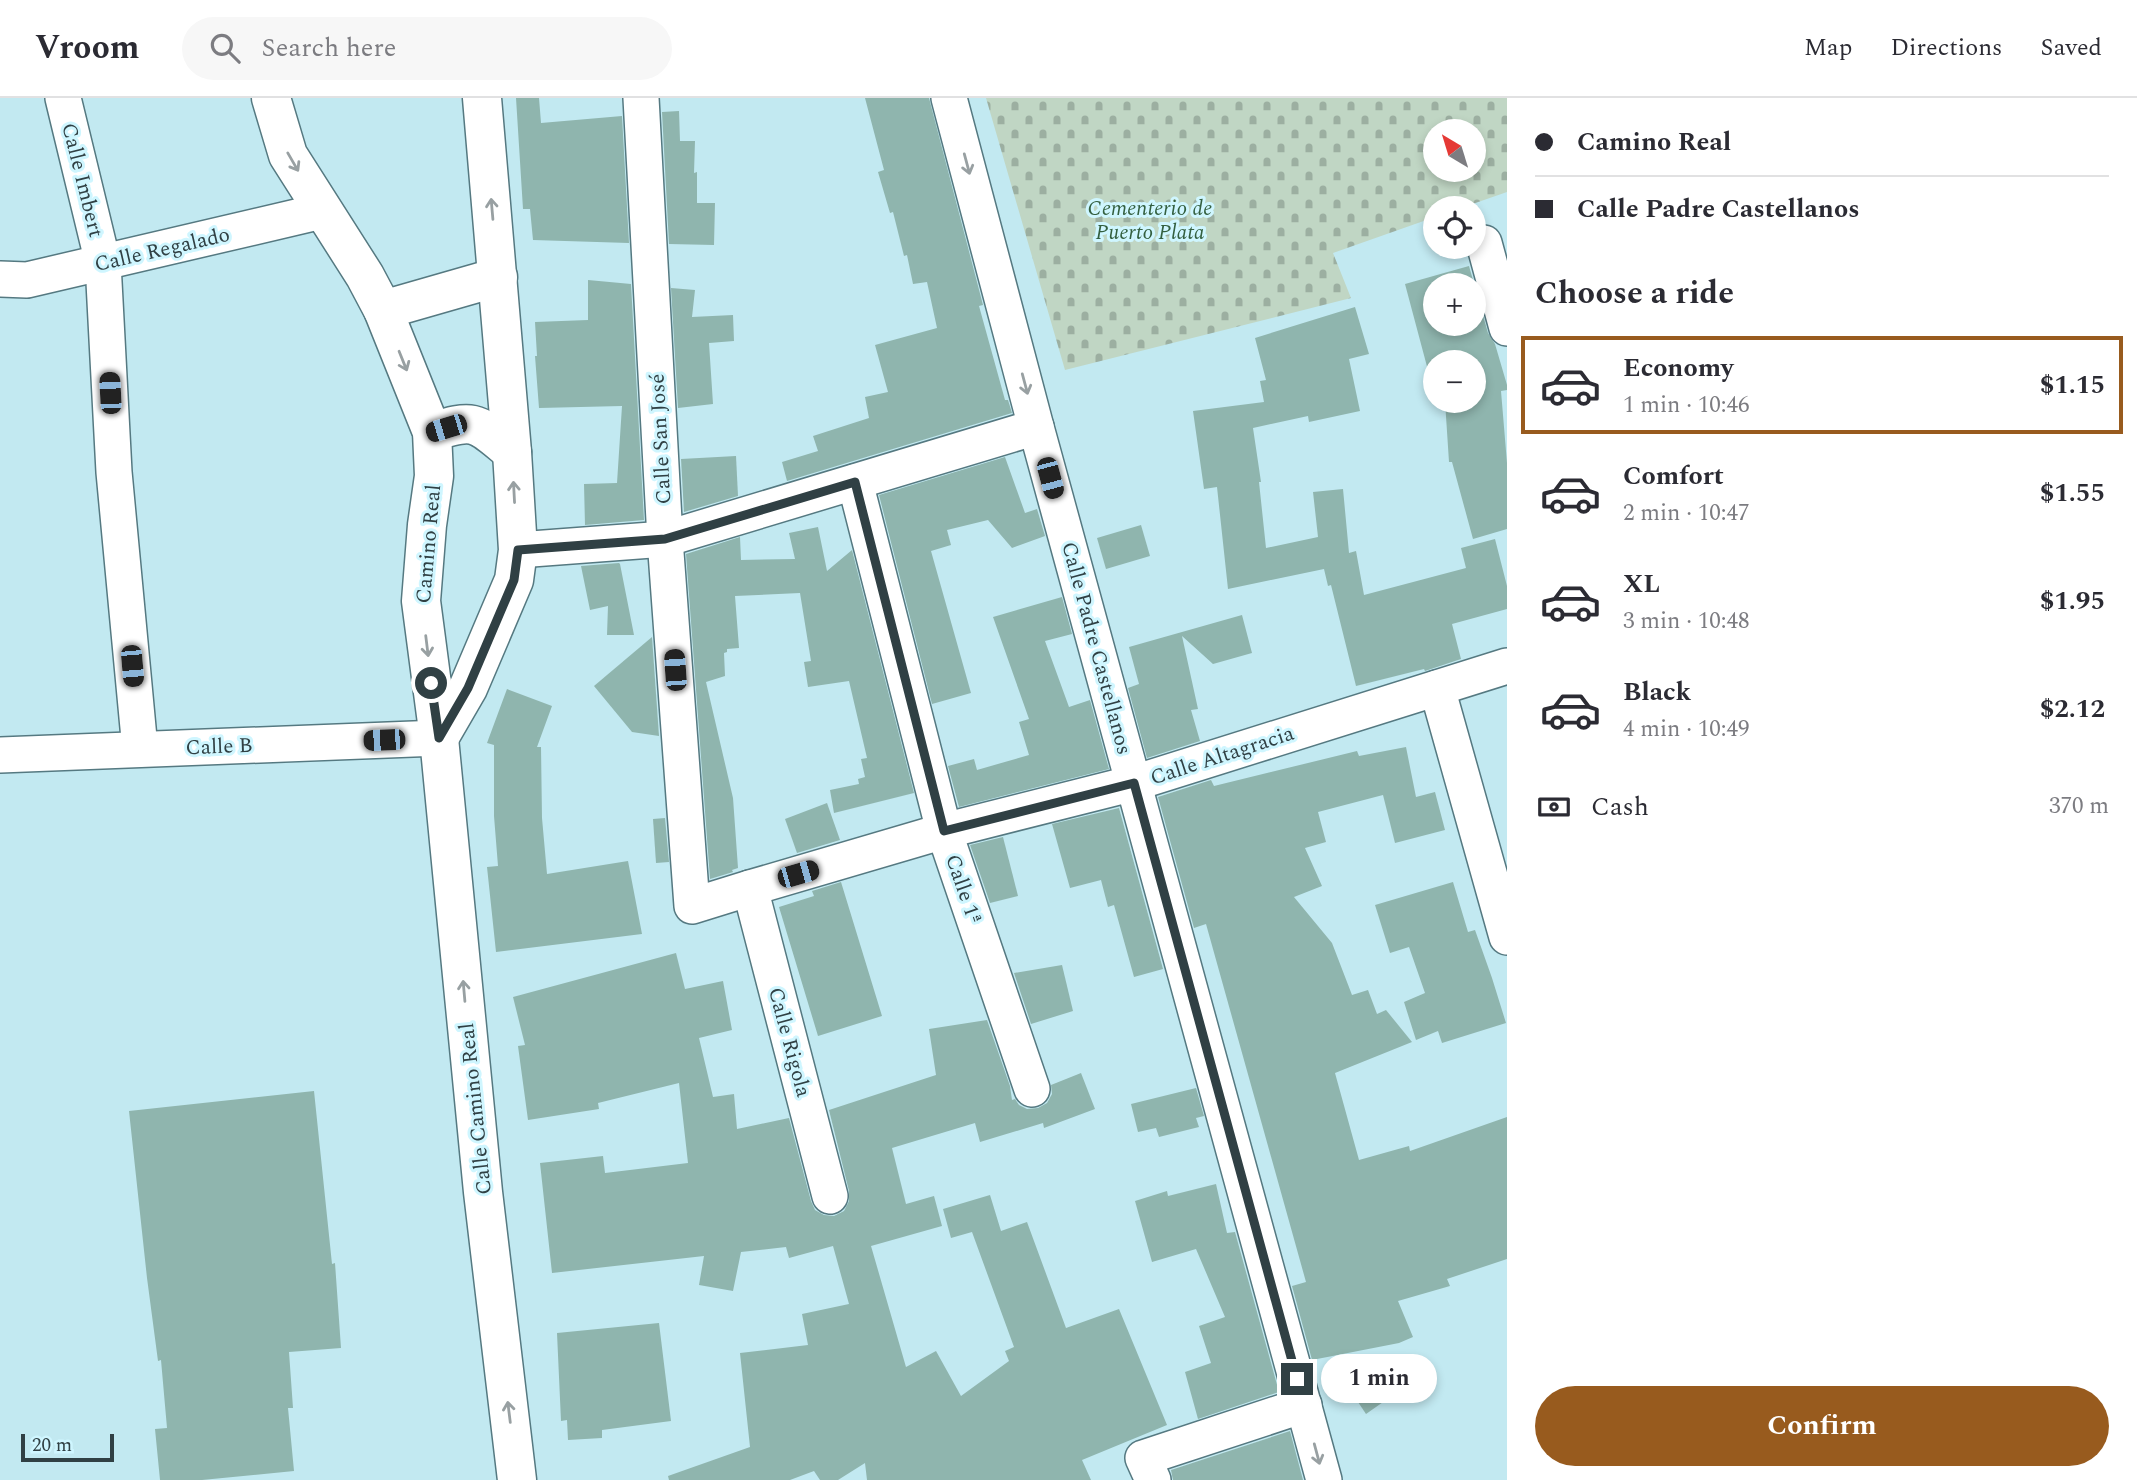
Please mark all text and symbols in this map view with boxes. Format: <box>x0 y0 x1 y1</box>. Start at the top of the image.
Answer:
search box <box>182 17 672 80</box>
text: Vroom <box>35 23 140 73</box>
text: Search here <box>262 28 396 68</box>
icon: search <box>206 29 244 67</box>
text: Map <box>1804 30 1852 66</box>
text: Directions <box>1890 30 2002 66</box>
text: Saved <box>2040 30 2102 66</box>
north arrow <box>1423 119 1486 182</box>
map controls <box>1423 119 1486 413</box>
street label: Calle Imbert <box>52 120 112 241</box>
text: Camino Real <box>1577 122 1731 162</box>
one-way arrow <box>286 152 300 172</box>
one-way arrow <box>961 153 974 175</box>
text: Calle Padre Castellanos <box>1577 189 1860 229</box>
park label: Cementerio de Puerto Plata <box>1088 193 1212 249</box>
button: locate <box>1423 196 1486 259</box>
one-way arrow <box>485 199 498 221</box>
street label: Calle Regalado <box>91 219 233 281</box>
text: Choose a ride <box>1535 269 1734 318</box>
button: + <box>1423 273 1486 336</box>
text: Economy <box>1623 348 1733 388</box>
one-way arrow <box>397 349 410 371</box>
button: − <box>1423 350 1486 413</box>
icon: car <box>1539 354 1602 417</box>
text: $1.15 <box>2040 365 2105 405</box>
car <box>99 371 122 415</box>
one-way arrow <box>1019 372 1032 395</box>
street label: Calle San José <box>642 373 680 505</box>
text: 1 min · 10:46 <box>1623 388 1750 423</box>
car <box>423 412 470 444</box>
car <box>1035 455 1066 501</box>
text: Comfort <box>1623 456 1724 496</box>
icon: car <box>1539 462 1602 525</box>
text: $1.55 <box>2040 473 2105 513</box>
one-way arrow <box>508 481 521 504</box>
street label: Camino Real <box>408 483 450 605</box>
text: 2 min · 10:47 <box>1623 496 1750 531</box>
street label: Calle Padre Castellanos <box>1052 538 1140 758</box>
text: XL <box>1623 564 1660 604</box>
icon: car <box>1539 570 1602 633</box>
text: $1.95 <box>2040 581 2105 621</box>
text: 3 min · 10:48 <box>1623 604 1750 639</box>
one-way arrow <box>420 634 433 657</box>
car <box>120 644 145 688</box>
car <box>664 648 687 692</box>
route start <box>415 667 447 699</box>
text: Black <box>1623 672 1691 712</box>
icon: car <box>1539 678 1602 741</box>
text: $2.12 <box>2040 689 2105 729</box>
text: 4 min · 10:49 <box>1623 712 1750 747</box>
street label: Calle Altagracia <box>1146 717 1299 794</box>
car <box>363 729 406 751</box>
street label: Calle B <box>185 730 253 764</box>
text: Cash <box>1591 787 1649 827</box>
icon: cash <box>1535 788 1573 826</box>
text: 370 m <box>2049 789 2109 824</box>
street label: Calle 1ª <box>936 850 990 929</box>
car <box>775 858 822 890</box>
one-way arrow <box>457 980 470 1003</box>
street label: Calle Rigola <box>759 984 819 1102</box>
street label: Calle Camino Real <box>451 1021 501 1196</box>
callout: 1 min <box>1322 1354 1437 1404</box>
text: 1 min <box>1348 1361 1410 1396</box>
route end <box>1281 1363 1313 1395</box>
button: Confirm <box>1535 1386 2109 1466</box>
one-way arrow <box>502 1401 515 1424</box>
scale bar <box>21 1431 114 1463</box>
text: 20 m <box>32 1431 72 1460</box>
one-way arrow <box>1311 1442 1324 1465</box>

